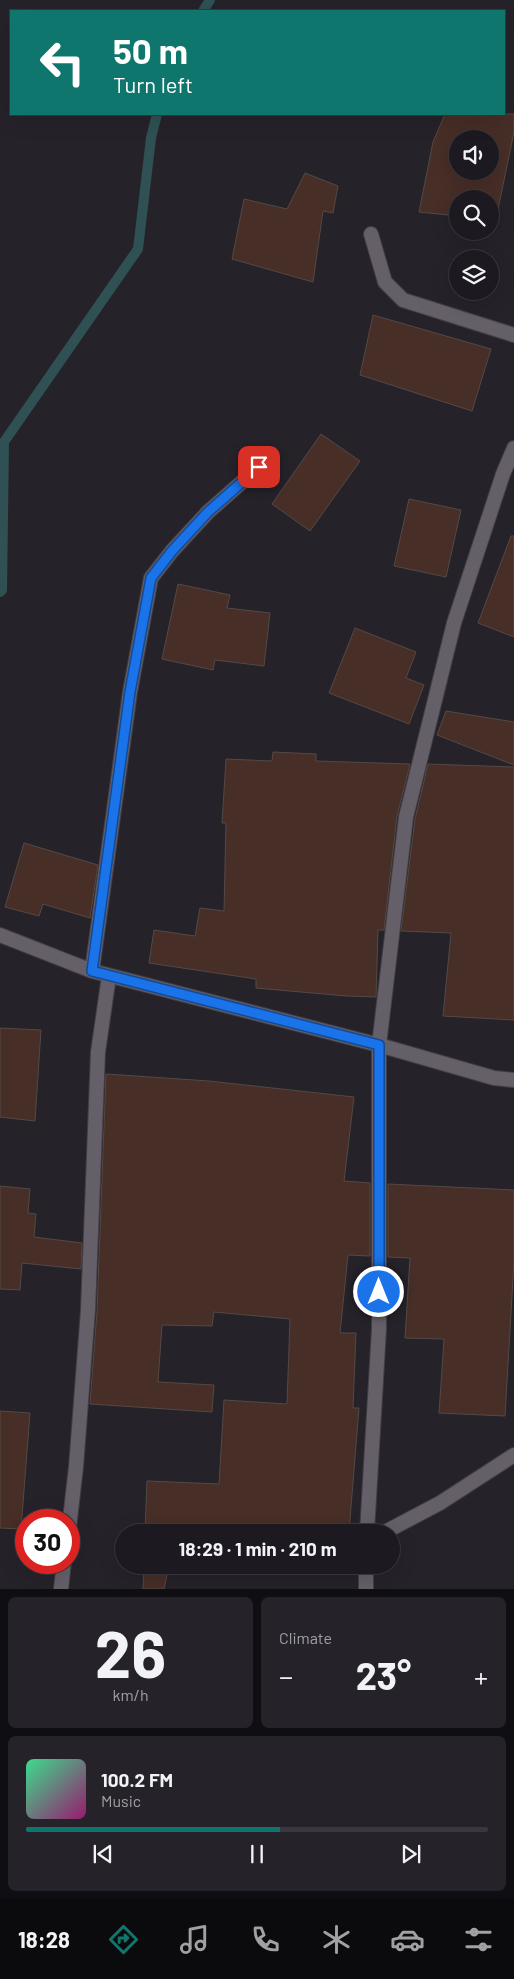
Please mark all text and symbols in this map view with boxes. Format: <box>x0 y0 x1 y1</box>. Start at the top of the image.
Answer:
text: 50 m <box>113 29 188 71</box>
icon: left <box>30 30 95 95</box>
text: Turn left <box>113 71 193 97</box>
map controls <box>449 130 499 300</box>
button: sound <box>449 130 499 180</box>
button: search <box>449 190 499 240</box>
button: layers <box>449 250 499 300</box>
pin <box>238 446 280 488</box>
icon: arrive <box>245 453 273 481</box>
position arrow <box>352 1265 404 1317</box>
speed limit sign: 30 <box>15 1509 80 1574</box>
text: 18:29 · 1 min · 210 m <box>178 1537 337 1560</box>
text: 26 <box>95 1613 166 1691</box>
text: Climate <box>279 1628 332 1647</box>
text: 23° <box>356 1652 411 1698</box>
text: − <box>279 1659 293 1693</box>
text: + <box>474 1659 488 1693</box>
text: km/h <box>112 1685 149 1704</box>
text: 100.2 FM <box>101 1768 173 1791</box>
text: Music <box>101 1791 141 1810</box>
icon: previous <box>89 1840 117 1868</box>
icon: pause <box>243 1840 271 1868</box>
icon: next <box>397 1840 425 1868</box>
icon: directions <box>106 1922 141 1957</box>
icon: music <box>177 1922 212 1957</box>
icon: phone <box>248 1922 283 1957</box>
icon: climate <box>319 1922 354 1957</box>
icon: car <box>390 1922 425 1957</box>
icon: filters <box>461 1922 496 1957</box>
text: 18:28 <box>18 1926 70 1952</box>

